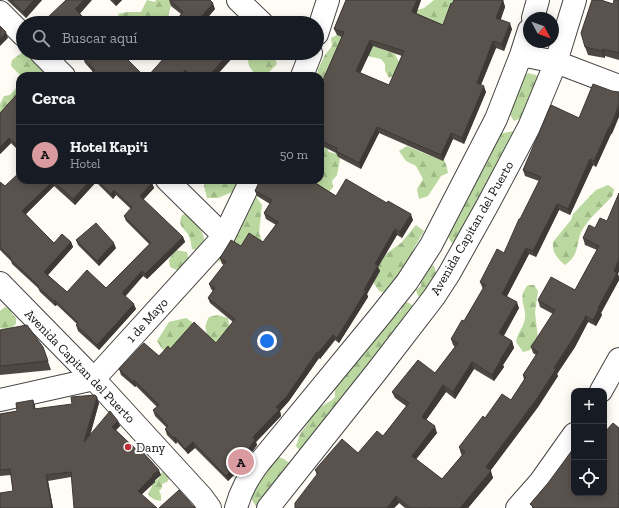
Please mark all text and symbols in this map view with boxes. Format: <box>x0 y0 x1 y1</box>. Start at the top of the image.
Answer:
north arrow <box>523 12 559 48</box>
search box <box>16 16 324 60</box>
icon: search <box>30 27 52 49</box>
text: Buscar aquí <box>62 29 138 47</box>
text: Cerca <box>32 88 75 108</box>
text: Hotel Kapi'i <box>70 138 148 156</box>
text: A <box>41 147 49 162</box>
text: 50 m <box>280 147 308 162</box>
text: Hotel <box>70 156 101 171</box>
street label: Avenida Capitan del Puerto <box>427 158 517 298</box>
street label: 1 de Mayo <box>123 294 171 345</box>
street label: Avenida Capitan del Puerto <box>22 306 138 426</box>
your location <box>257 331 277 351</box>
map controls <box>571 388 607 496</box>
button: + <box>571 388 607 424</box>
button: − <box>571 424 607 460</box>
place label: Dany <box>136 440 166 455</box>
marker: Dany <box>123 442 133 452</box>
pin: A <box>228 447 254 477</box>
button: locate <box>571 460 607 496</box>

